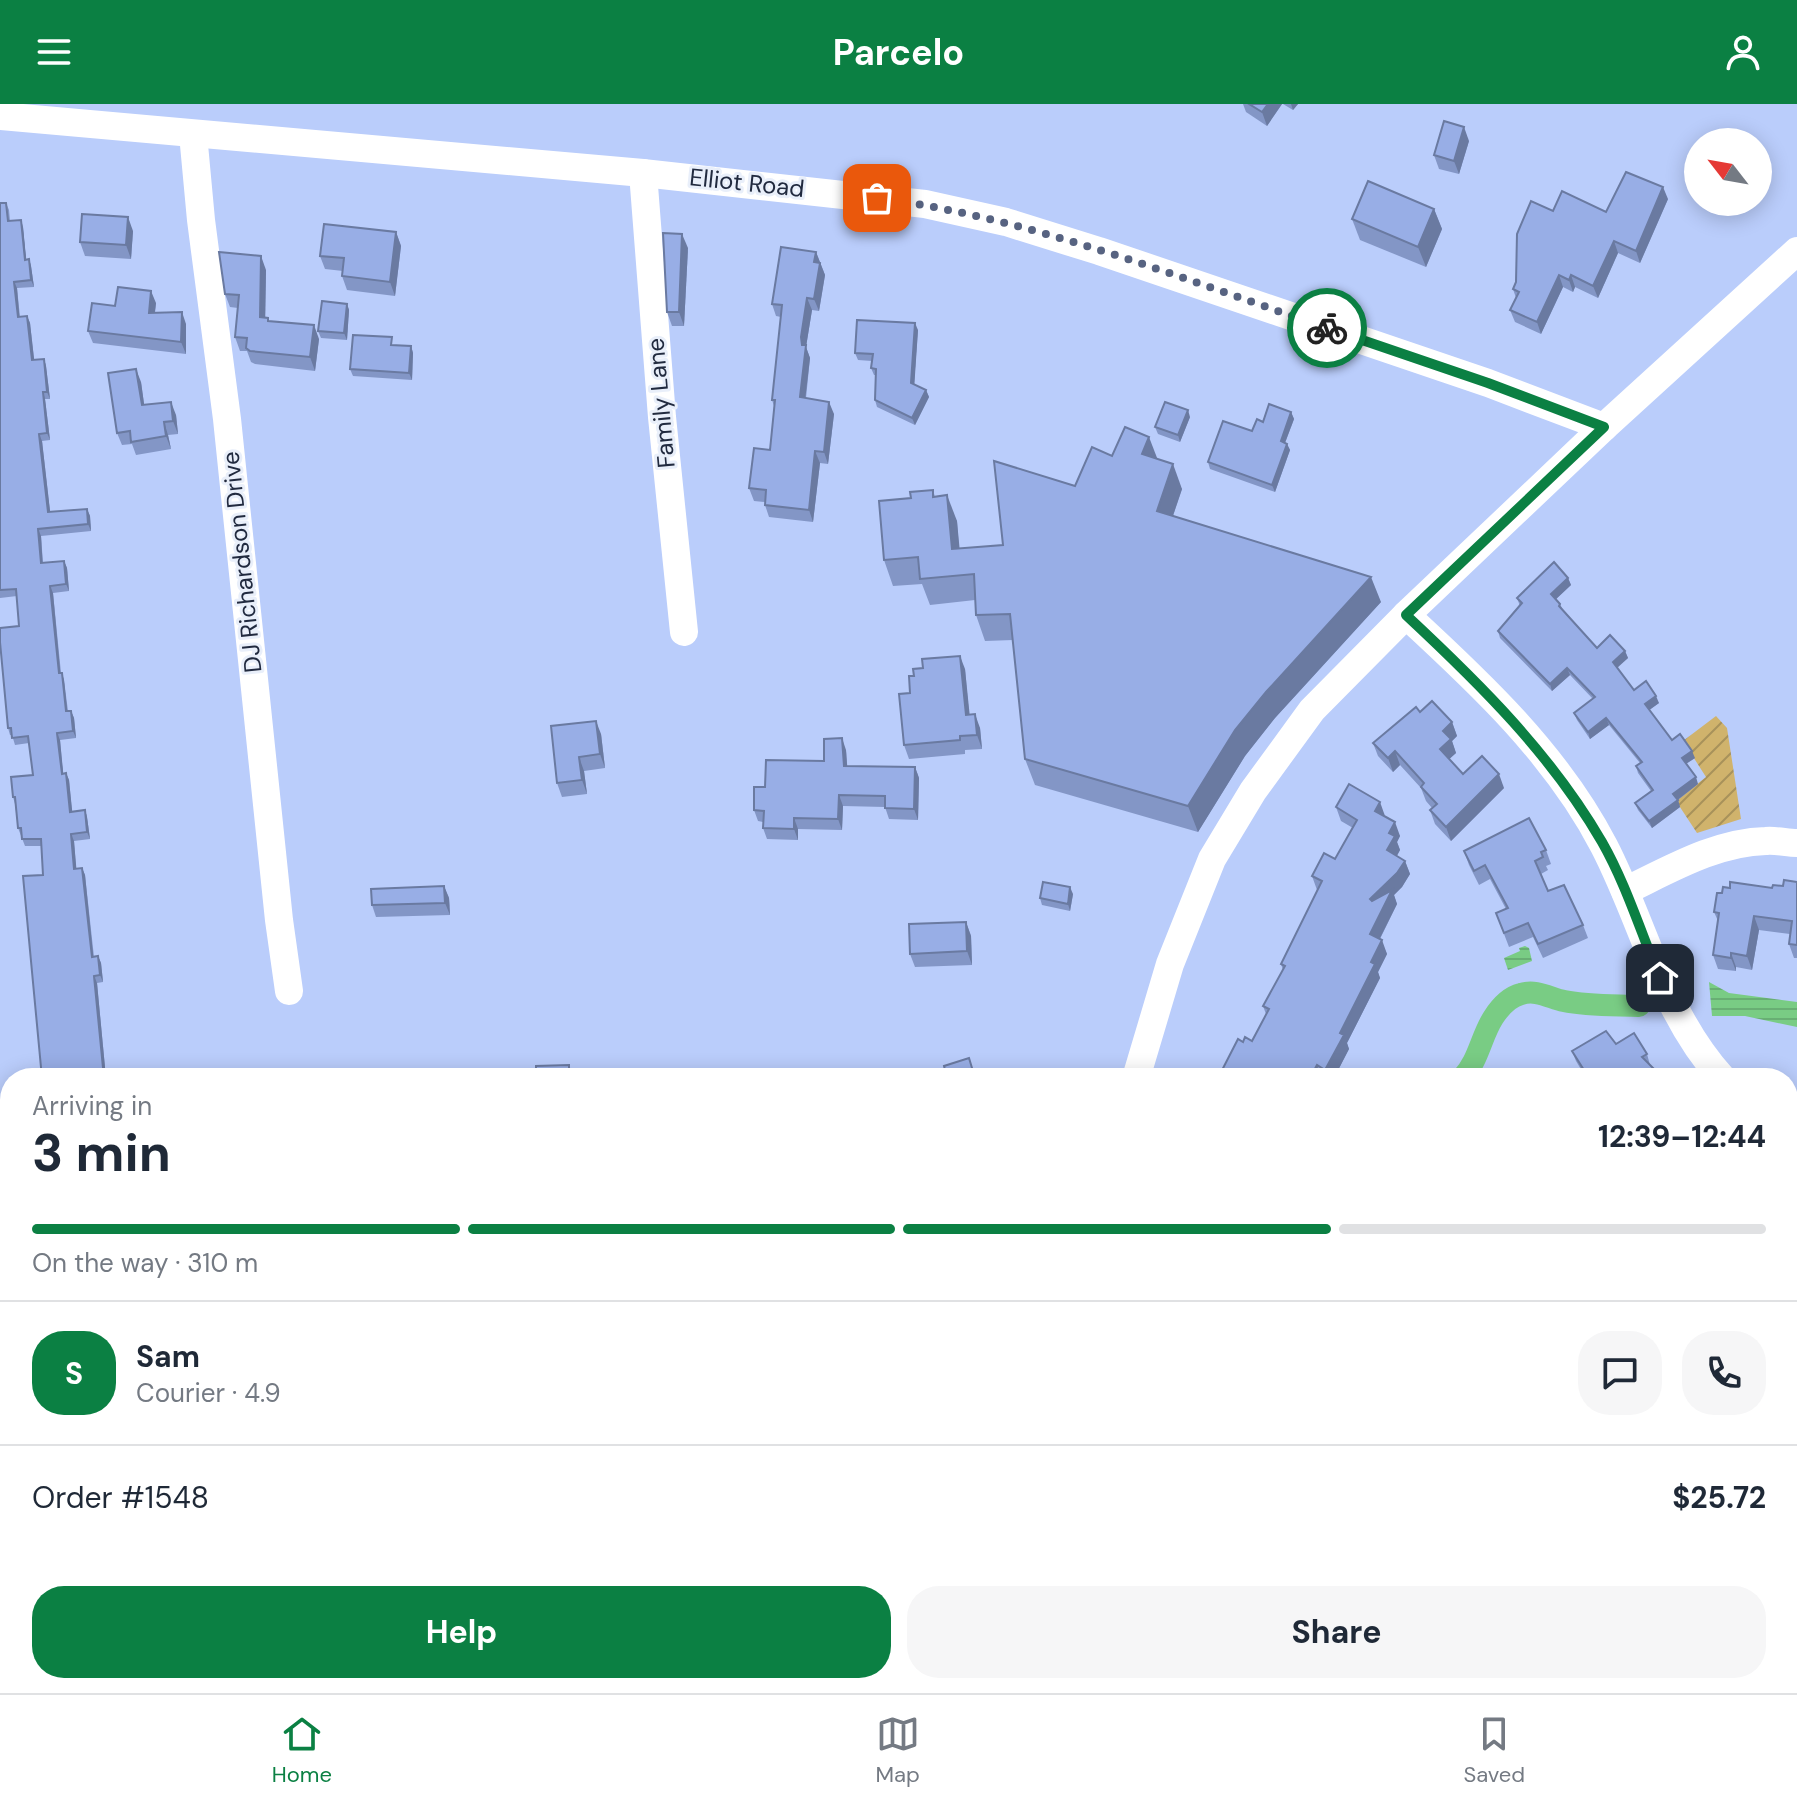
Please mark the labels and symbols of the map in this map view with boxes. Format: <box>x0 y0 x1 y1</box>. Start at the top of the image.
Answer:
north arrow <box>1684 128 1772 216</box>
street label: Elliot Road <box>688 161 806 204</box>
pin <box>843 164 911 232</box>
courier <box>1287 288 1367 368</box>
street label: Family Lane <box>639 337 682 469</box>
street label: DJ Richardson Drive <box>214 450 269 674</box>
pin <box>1626 944 1694 1012</box>

